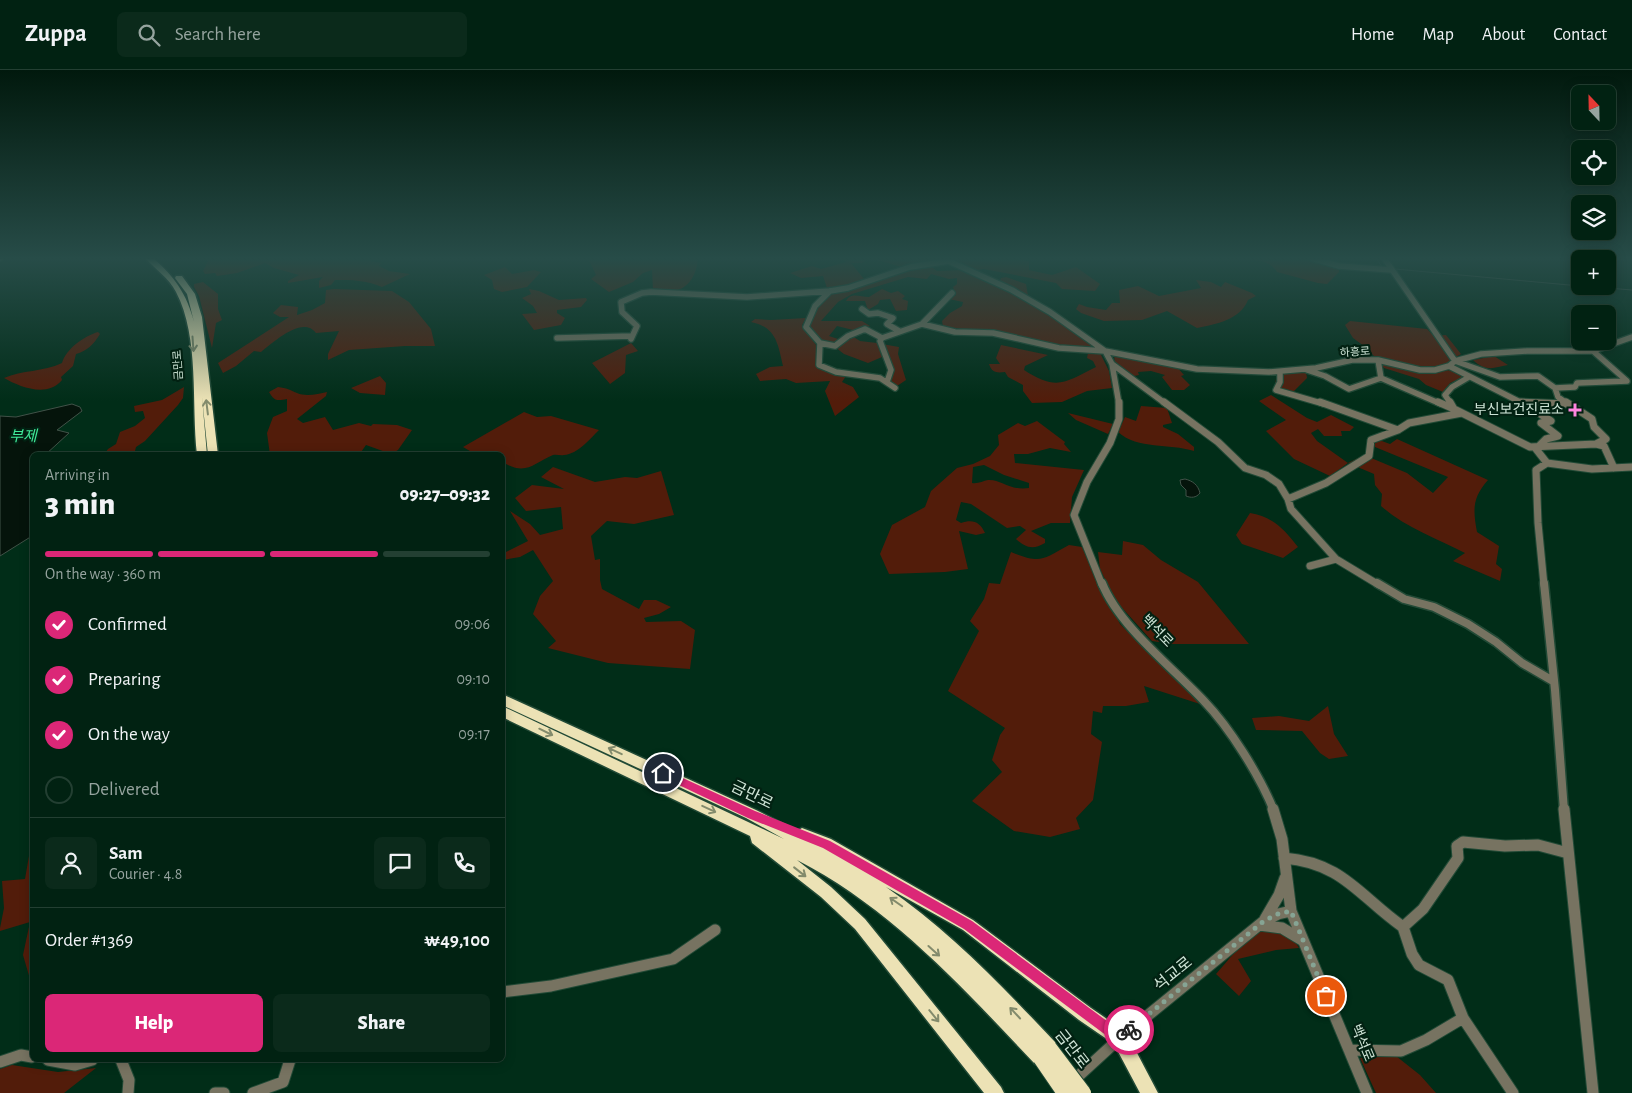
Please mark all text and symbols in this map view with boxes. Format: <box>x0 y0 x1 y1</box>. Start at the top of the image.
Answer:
search box <box>117 12 467 57</box>
icon: search <box>135 21 163 49</box>
text: Zuppa <box>25 22 87 46</box>
text: Search here <box>175 25 261 44</box>
text: Home <box>1351 26 1394 44</box>
text: Map <box>1422 26 1454 44</box>
text: About <box>1482 26 1525 44</box>
text: Contact <box>1553 26 1607 44</box>
north arrow <box>1571 85 1616 130</box>
map controls <box>1571 85 1616 350</box>
button: locate <box>1571 140 1616 185</box>
button: layers <box>1571 195 1616 240</box>
button: + <box>1571 250 1616 295</box>
button: − <box>1571 305 1616 350</box>
one-way arrow <box>189 336 198 352</box>
street label: 하흥로 <box>1339 345 1371 359</box>
street label: 금만로 <box>171 349 185 381</box>
one-way arrow <box>202 399 212 415</box>
place label: 부신보건진료소 <box>1474 402 1564 417</box>
marker: 부신보건진료소 <box>1568 403 1582 417</box>
water label: 부제 <box>9 428 39 444</box>
text: Arriving in <box>45 467 110 483</box>
text: 09:27–09:32 <box>400 485 490 504</box>
text: 3 min <box>45 488 115 520</box>
text: On the way · 360 m <box>45 566 161 582</box>
icon: check <box>45 611 73 639</box>
street label: 백석로 <box>1139 612 1176 650</box>
text: Confirmed <box>88 615 167 634</box>
text: 09:06 <box>454 616 490 632</box>
icon: check <box>45 666 73 694</box>
text: Preparing <box>88 670 161 689</box>
text: 09:10 <box>456 671 490 687</box>
icon: check <box>45 721 73 749</box>
text: On the way <box>88 725 170 744</box>
text: 09:17 <box>458 726 490 742</box>
one-way arrow <box>538 728 553 737</box>
one-way arrow <box>608 746 623 755</box>
pin <box>642 752 684 794</box>
icon: home <box>649 759 677 787</box>
street label: 금만로 <box>729 778 776 812</box>
text: Delivered <box>88 780 160 799</box>
one-way arrow <box>701 805 716 814</box>
button: person <box>45 837 97 889</box>
button: chat <box>374 837 426 889</box>
button: phone <box>438 837 490 889</box>
text: Sam <box>109 844 143 863</box>
text: Courier · 4.8 <box>109 866 182 882</box>
one-way arrow <box>793 866 806 877</box>
one-way arrow <box>890 897 904 907</box>
text: Order #1369 <box>45 931 133 950</box>
text: ₩49,100 <box>424 931 490 950</box>
one-way arrow <box>928 945 941 957</box>
street label: 석교로 <box>1151 954 1195 994</box>
pin <box>1305 975 1347 1017</box>
icon: bag <box>1312 982 1340 1010</box>
button: Help <box>45 994 263 1052</box>
button: Share <box>273 994 490 1052</box>
courier <box>1104 1005 1154 1055</box>
one-way arrow <box>1009 1006 1021 1019</box>
one-way arrow <box>929 1009 940 1022</box>
icon: bike <box>1115 1016 1143 1044</box>
street label: 백석로 <box>1348 1022 1377 1064</box>
street label: 금만로 <box>1052 1027 1092 1072</box>

